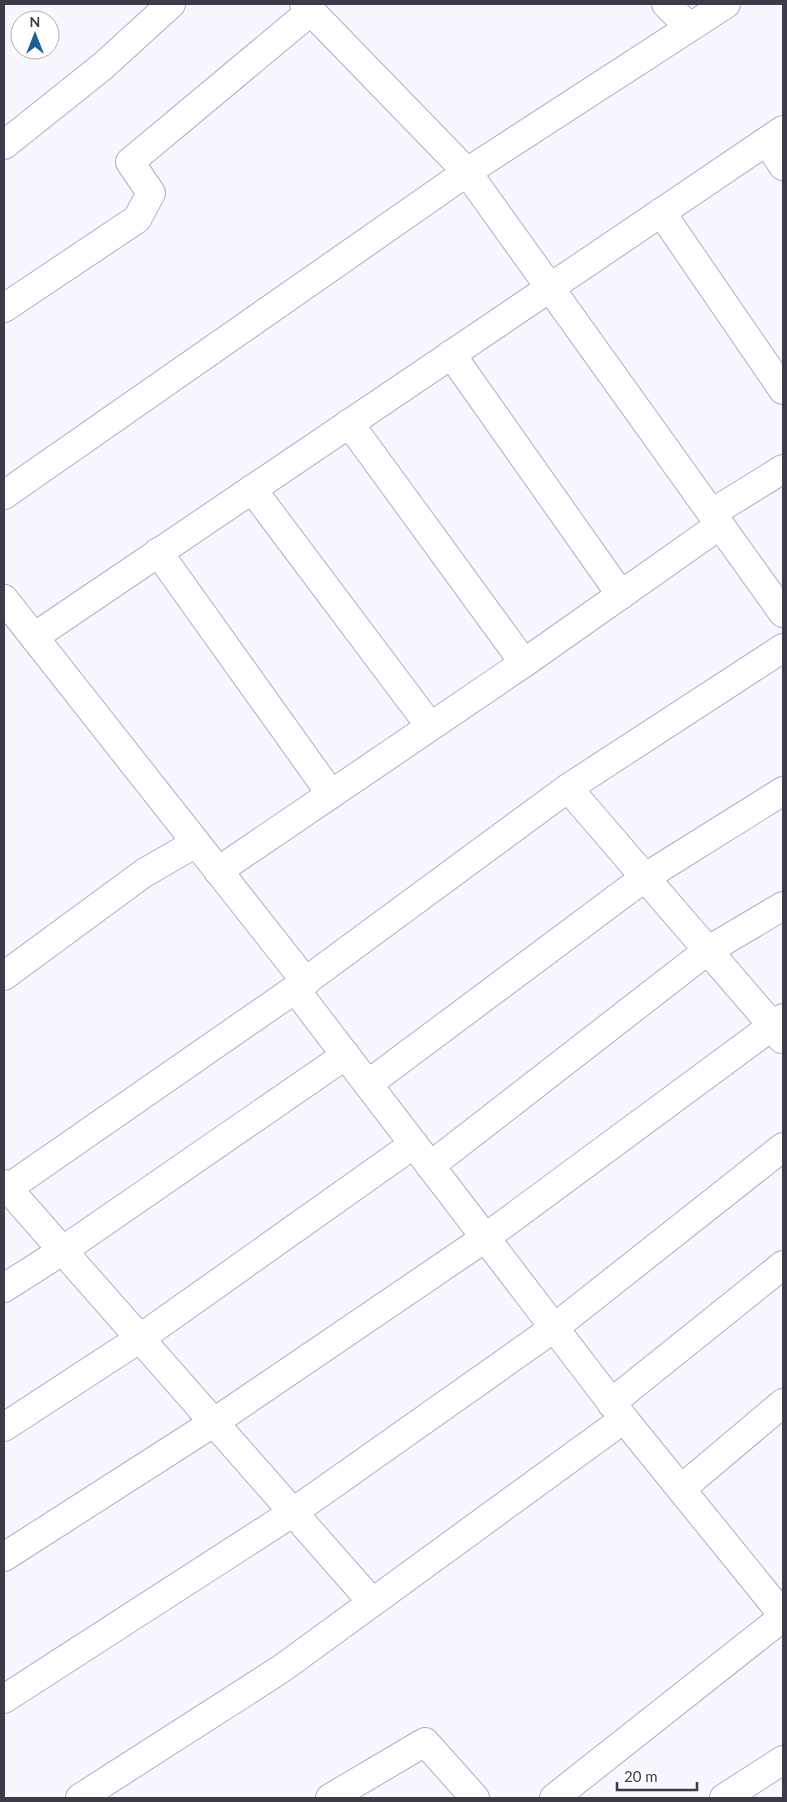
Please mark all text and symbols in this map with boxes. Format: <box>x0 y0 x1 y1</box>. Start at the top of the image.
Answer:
north arrow <box>10 10 60 60</box>
text: N <box>30 13 40 30</box>
scale bar <box>617 1760 697 1792</box>
text: 20 m <box>624 1767 658 1785</box>

